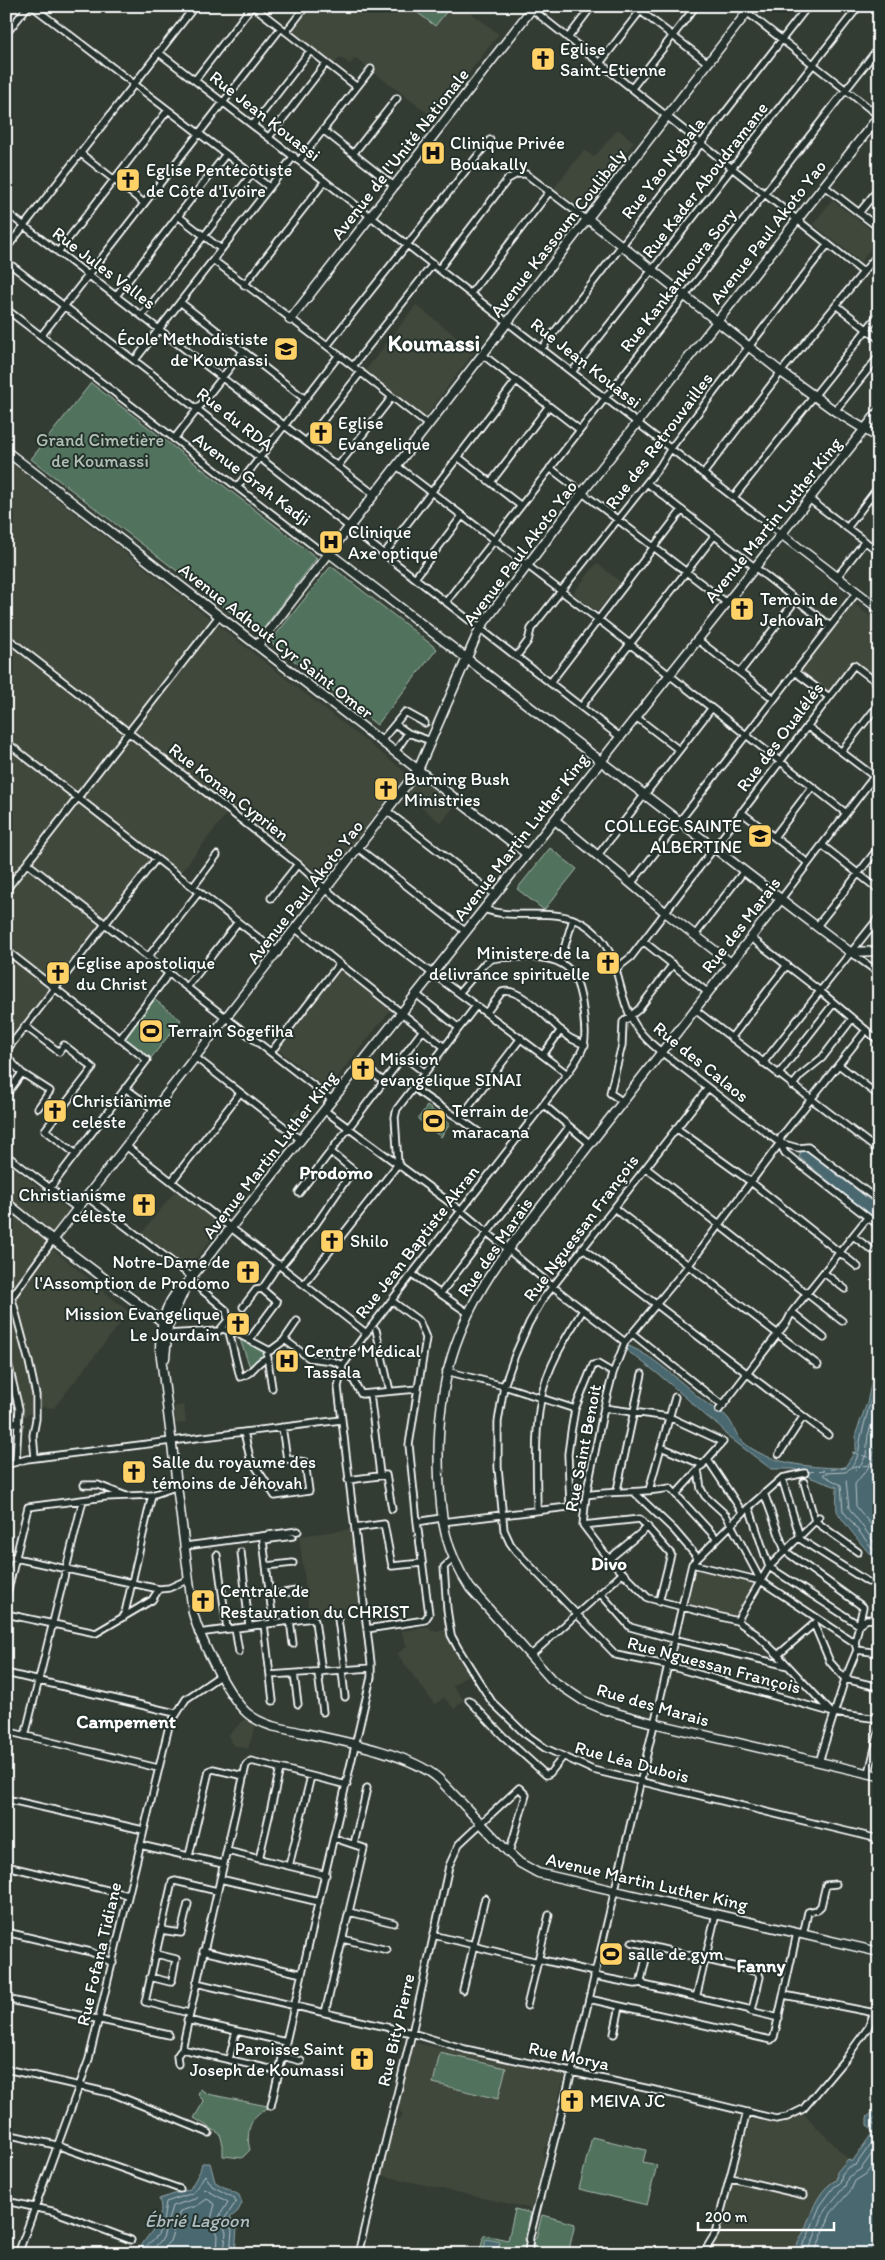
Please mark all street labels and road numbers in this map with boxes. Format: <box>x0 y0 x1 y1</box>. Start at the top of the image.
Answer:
street label: Avenue de l'Unité Nationale <box>326 64 474 244</box>
street label: Rue Jean Kouassi <box>205 66 325 166</box>
street label: Rue Kader Aboudramane <box>637 97 773 263</box>
street label: Rue Yao N'gbala <box>616 112 710 224</box>
street label: Avenue Kassoum Coulibaly <box>485 144 631 322</box>
street label: Avenue Paul Akoto Yao <box>705 156 831 308</box>
street label: Rue Kankankoura Sory <box>615 203 741 356</box>
street label: Rue Jules Valles <box>48 222 160 314</box>
street label: Rue Jean Kouassi <box>526 313 646 413</box>
street label: Rue des Retrouvailles <box>600 368 718 514</box>
street label: Rue du RDA <box>192 382 278 456</box>
street label: Avenue Grah Kadji <box>189 428 315 530</box>
street label: Avenue Martin Luther King <box>699 432 847 607</box>
street label: Avenue Paul Akoto Yao <box>458 476 582 630</box>
street label: Avenue Adhout Cyr Saint Omer <box>174 558 378 724</box>
street label: Rue des Oualélés <box>732 678 828 796</box>
street label: Rue Konan Cyprien <box>164 738 294 846</box>
street label: Avenue Martin Luther King <box>449 748 594 925</box>
street label: Avenue Paul Akoto Yao <box>242 816 368 968</box>
street label: Rue des Marais <box>697 872 785 978</box>
street label: Rue des Calaos <box>649 1017 753 1107</box>
street label: Avenue Martin Luther King <box>198 1066 343 1243</box>
street label: Rue Nguessan François <box>519 1150 643 1306</box>
street label: Rue Jean Baptiste Akran <box>350 1161 484 1323</box>
street label: Rue des Marais <box>453 1193 537 1301</box>
street label: Rue Saint Benoit <box>560 1382 606 1514</box>
street label: Rue Nguessan François <box>625 1631 803 1699</box>
street label: Rue des Marais <box>594 1678 712 1732</box>
street label: Rue Léa Dubois <box>572 1736 692 1788</box>
street label: Avenue Martin Luther King <box>544 1848 751 1916</box>
street label: Rue Fofana Tidiane <box>72 1880 126 2028</box>
street label: Rue Bity Pierre <box>372 1971 420 2089</box>
street label: Rue Morya <box>527 2037 612 2075</box>

